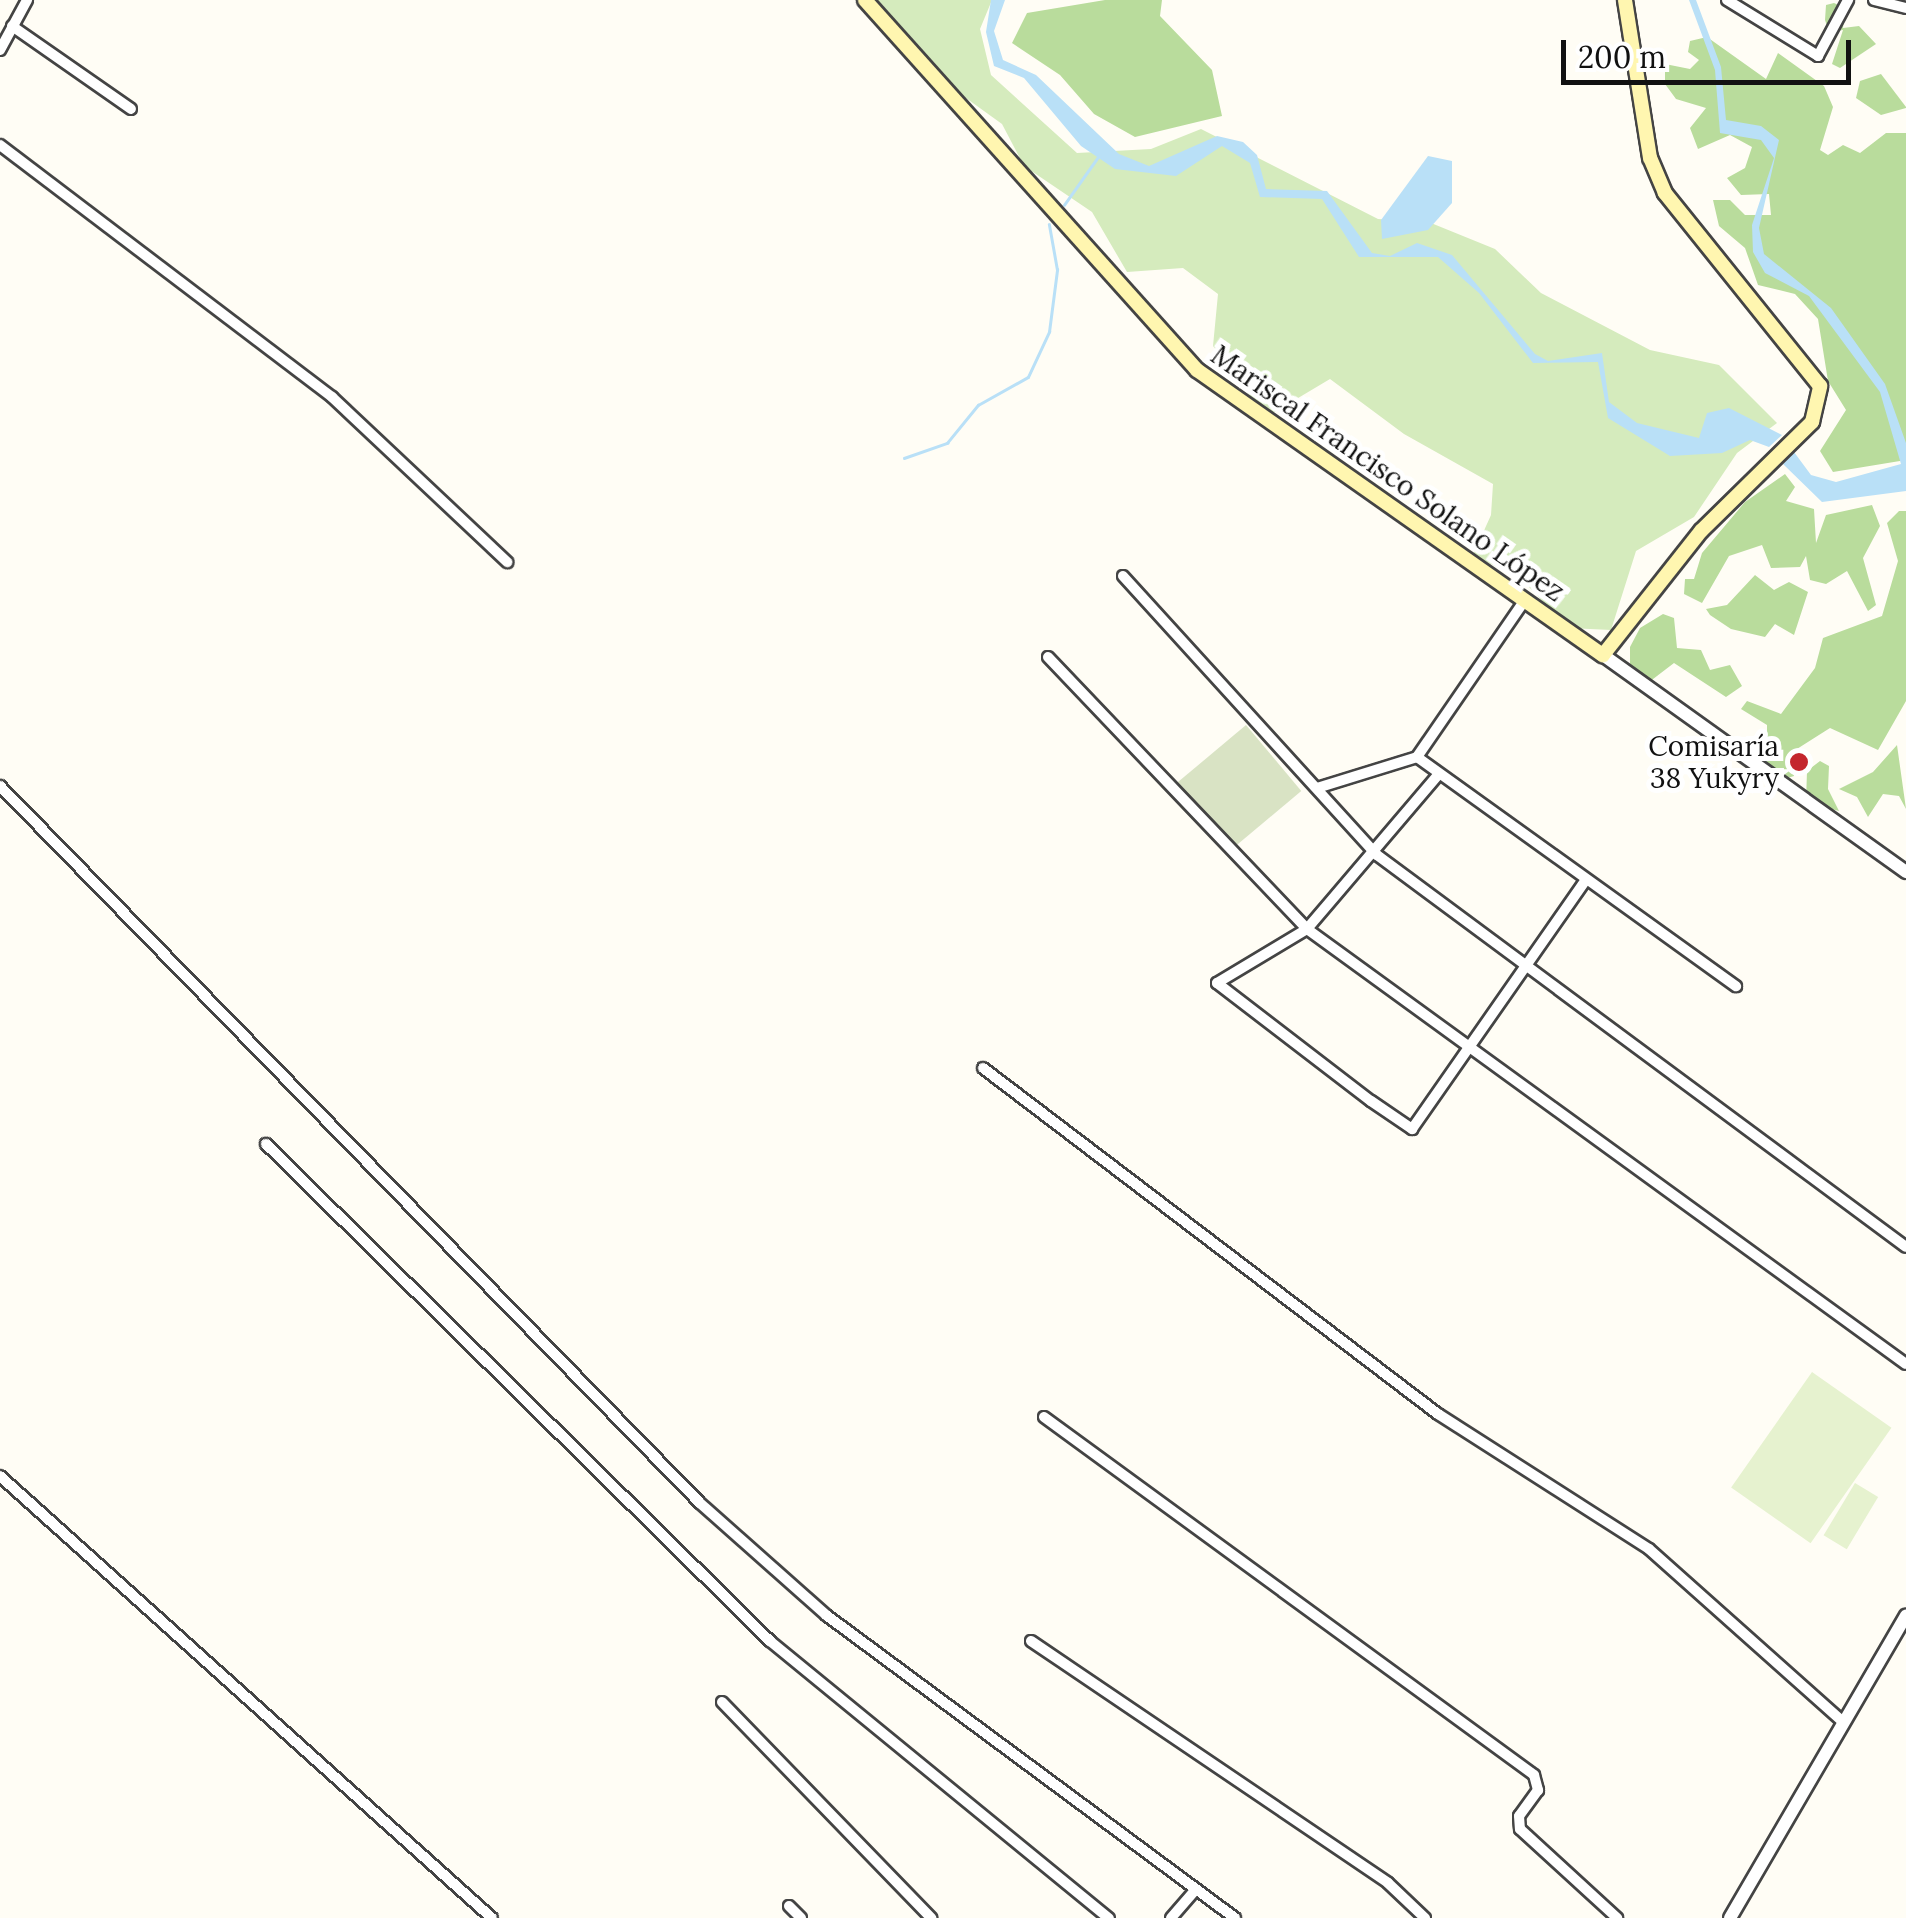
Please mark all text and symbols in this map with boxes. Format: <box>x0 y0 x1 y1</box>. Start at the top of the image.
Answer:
scale bar <box>1566 20 1856 82</box>
text: 200 m <box>1578 38 1666 76</box>
street label: Mariscal Francisco Solano López <box>1205 338 1571 608</box>
place label: Comisaría 38 Yukyry <box>1648 729 1779 795</box>
marker: Comisaría 38 Yukyry <box>1788 751 1810 773</box>

